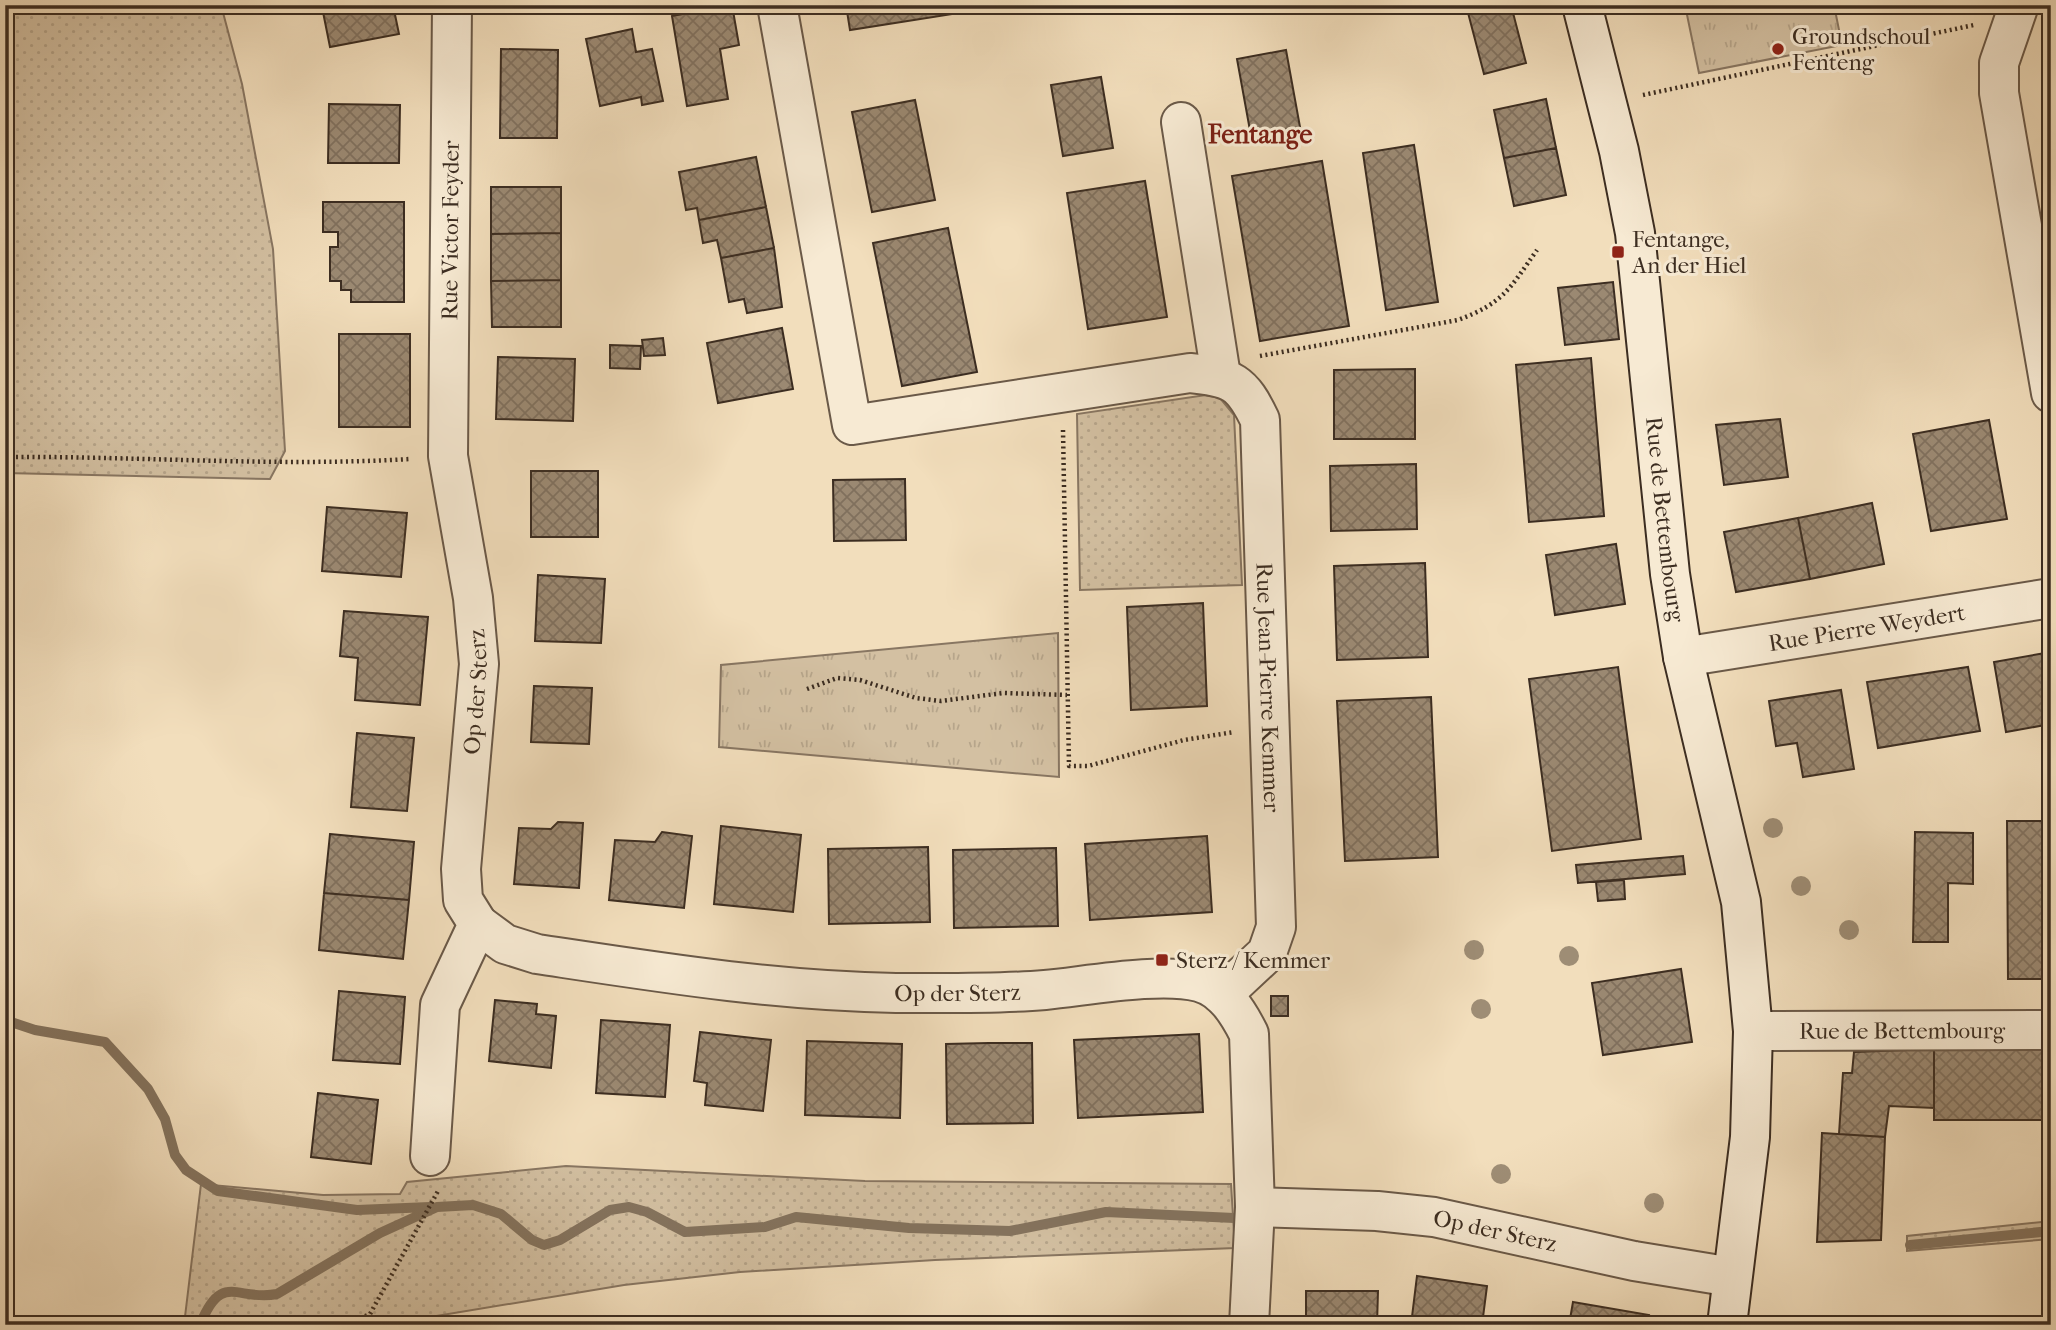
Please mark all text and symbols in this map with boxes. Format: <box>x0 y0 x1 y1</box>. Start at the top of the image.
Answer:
place label: Groundschoul Fenteng <box>1792 23 1931 76</box>
marker: Groundschoul Fenteng <box>1770 41 1786 57</box>
district label: Fentange <box>1207 119 1313 150</box>
street label: Rue Victor Feyder <box>436 140 465 321</box>
place label: Fentange, An der Hiel <box>1631 226 1747 279</box>
marker: Fentange, An der Hiel <box>1610 244 1626 260</box>
street label: Rue de Bettembourg <box>1640 415 1690 624</box>
street label: Rue Jean-Pierre Kemmer <box>1251 562 1285 813</box>
street label: Rue Pierre Weydert <box>1766 599 1967 657</box>
street label: Op der Sterz <box>458 628 493 756</box>
place label: Sterz / Kemmer <box>1176 947 1330 974</box>
marker: Sterz / Kemmer <box>1154 952 1170 968</box>
street label: Op der Sterz <box>894 979 1021 1007</box>
street label: Rue de Bettembourg <box>1799 1017 2006 1045</box>
street label: Op der Sterz <box>1431 1204 1560 1258</box>

